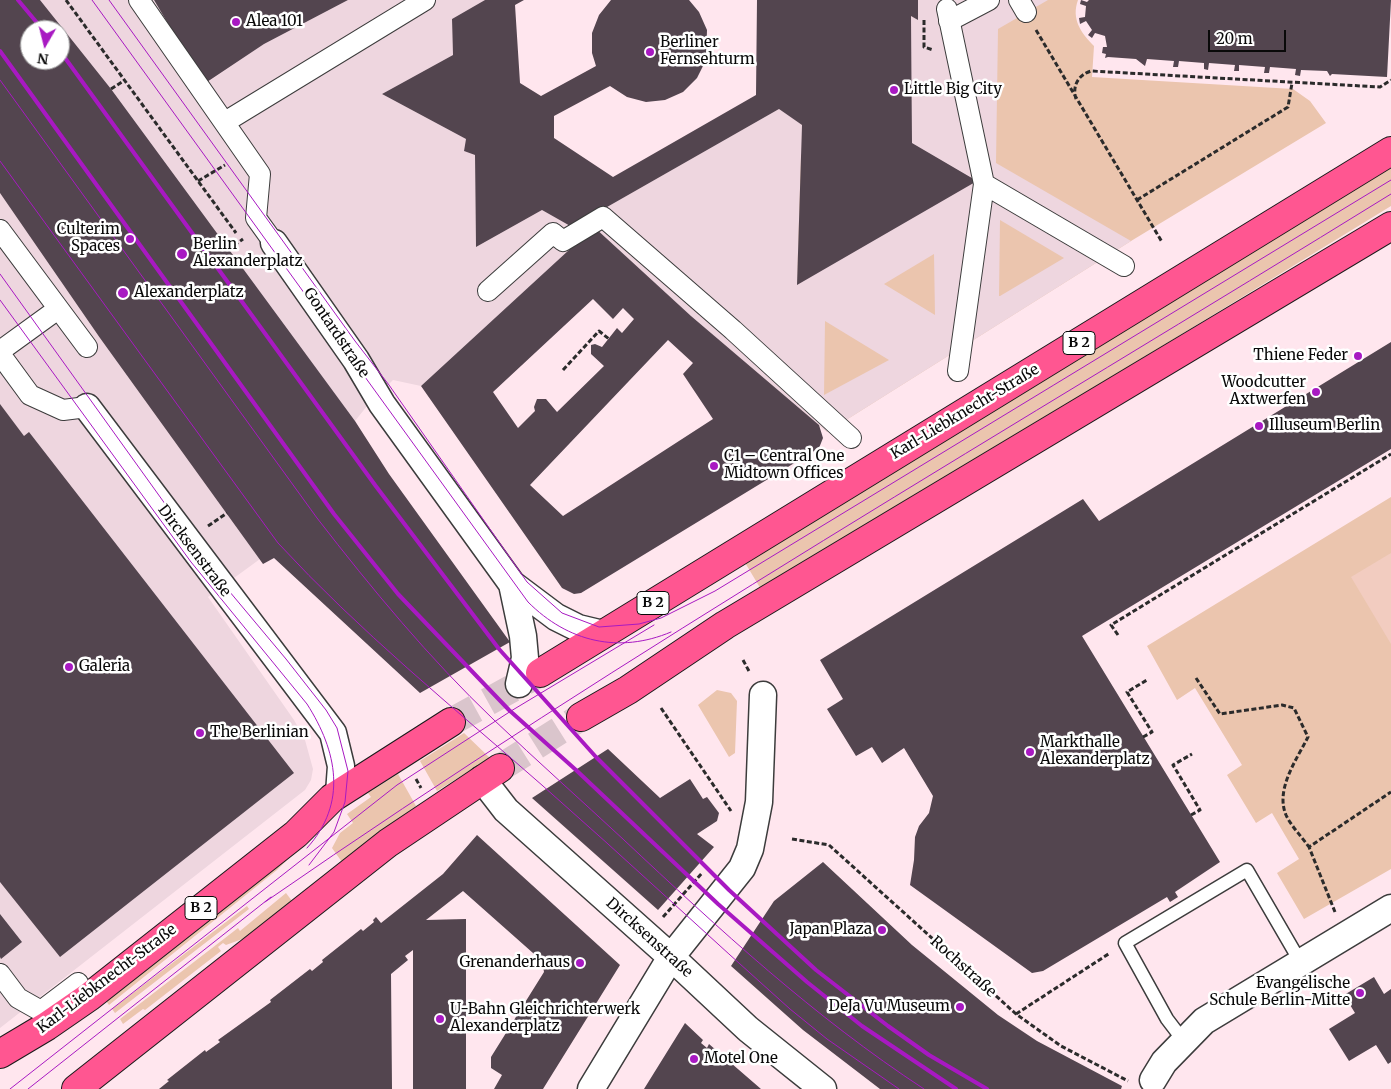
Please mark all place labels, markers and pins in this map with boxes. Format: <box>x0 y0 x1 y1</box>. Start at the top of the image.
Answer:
place label: Alea 101 <box>246 13 303 31</box>
marker: Alea 101 <box>230 16 242 28</box>
place label: Berliner Fernsehturm <box>660 34 755 69</box>
marker: Berliner Fernsehturm <box>644 46 656 58</box>
place label: Little Big City <box>904 81 1002 99</box>
marker: Little Big City <box>888 84 900 96</box>
place label: Culterim Spaces <box>57 221 120 256</box>
marker: Culterim Spaces <box>124 233 136 245</box>
place label: Berlin Alexanderplatz <box>193 236 303 271</box>
marker: Berlin Alexanderplatz <box>175 247 189 261</box>
place label: Alexanderplatz <box>134 284 244 302</box>
marker: Alexanderplatz <box>116 286 130 300</box>
place label: Thiene Feder <box>1253 347 1348 365</box>
marker: Thiene Feder <box>1352 350 1364 362</box>
place label: Woodcutter Axtwerfen <box>1221 374 1306 409</box>
marker: Woodcutter Axtwerfen <box>1310 386 1322 398</box>
place label: Illuseum Berlin <box>1269 417 1380 435</box>
marker: Illuseum Berlin <box>1253 420 1265 432</box>
place label: C1 – Central One Midtown Offices <box>724 448 844 483</box>
marker: C1 – Central One Midtown Offices <box>708 460 720 472</box>
place label: Galeria <box>79 658 130 676</box>
marker: Galeria <box>63 661 75 673</box>
place label: The Berlinian <box>210 724 309 742</box>
marker: The Berlinian <box>194 727 206 739</box>
place label: Markthalle Alexanderplatz <box>1040 734 1150 769</box>
marker: Markthalle Alexanderplatz <box>1024 746 1036 758</box>
place label: Japan Plaza <box>789 921 872 939</box>
marker: Japan Plaza <box>876 924 888 936</box>
place label: Grenanderhaus <box>459 954 570 972</box>
marker: Grenanderhaus <box>574 957 586 969</box>
place label: Evangelische Schule Berlin-Mitte <box>1209 975 1350 1010</box>
marker: Evangelische Schule Berlin-Mitte <box>1354 987 1366 999</box>
place label: DeJa Vu Museum <box>829 998 950 1016</box>
place label: U-Bahn Gleichrichterwerk Alexanderplatz <box>450 1001 640 1036</box>
marker: DeJa Vu Museum <box>954 1001 966 1013</box>
marker: U-Bahn Gleichrichterwerk Alexanderplatz <box>434 1013 446 1025</box>
place label: Motel One <box>704 1050 778 1068</box>
marker: Motel One <box>688 1053 700 1065</box>

